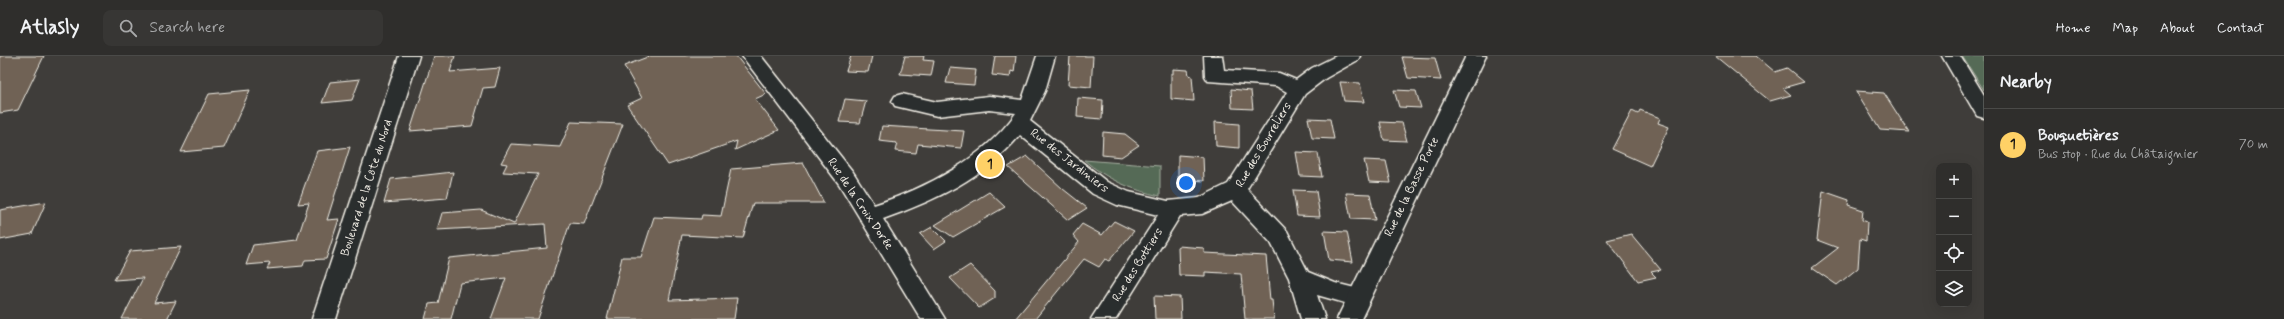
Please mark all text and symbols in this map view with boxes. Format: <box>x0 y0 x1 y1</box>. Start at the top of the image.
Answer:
search box <box>103 10 383 46</box>
text: Atlasly <box>20 15 79 40</box>
icon: search <box>117 17 139 39</box>
text: Search here <box>149 18 225 38</box>
text: Home <box>2056 19 2090 37</box>
text: Map <box>2112 19 2138 37</box>
text: About <box>2160 19 2195 37</box>
text: Contact <box>2217 19 2264 37</box>
text: Nearby <box>2000 71 2052 93</box>
street label: Rue des Bourreliers <box>1232 99 1296 191</box>
street label: Boulevard de la Côte du Nord <box>337 118 397 258</box>
street label: Rue des Jardiniers <box>1026 125 1112 197</box>
text: Bouquetières <box>2038 126 2119 146</box>
street label: Rue de la Basse Porte <box>1381 134 1443 240</box>
text: 1 <box>2010 136 2016 153</box>
text: 70 m <box>2239 136 2268 153</box>
text: Bus stop · Rue du Châtaignier <box>2038 146 2198 163</box>
pin: 1 <box>977 149 1003 179</box>
street label: Rue de la Croix Dorée <box>823 155 897 253</box>
map controls <box>1936 163 1972 307</box>
button: + <box>1936 163 1972 199</box>
your location <box>1176 173 1196 193</box>
button: − <box>1936 199 1972 235</box>
street label: Rue des Bottiers <box>1109 225 1167 305</box>
button: locate <box>1936 235 1972 271</box>
button: layers <box>1936 271 1972 307</box>

